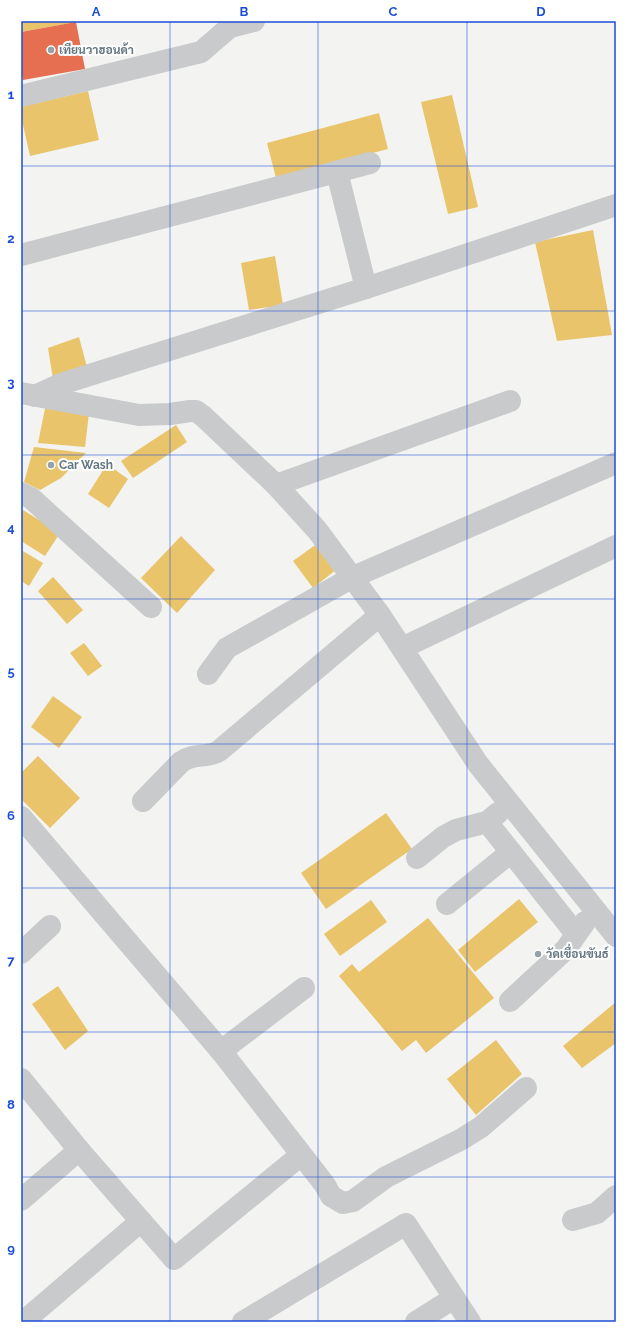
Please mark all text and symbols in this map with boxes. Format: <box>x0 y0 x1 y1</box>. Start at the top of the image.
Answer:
text: A <box>92 4 101 19</box>
text: B <box>240 4 249 19</box>
text: C <box>389 4 398 19</box>
text: D <box>536 4 546 19</box>
place label: เทียนวาฮอนด้า <box>59 42 134 57</box>
marker: เทียนวาฮอนด้า <box>46 45 56 55</box>
text: 1 <box>8 87 15 102</box>
text: 2 <box>7 231 15 246</box>
text: 3 <box>7 375 15 390</box>
place label: Car Wash <box>59 458 113 472</box>
marker: Car Wash <box>46 460 56 470</box>
text: 4 <box>7 520 15 535</box>
text: 5 <box>7 664 15 679</box>
text: 6 <box>7 808 15 823</box>
place label: วัดเขื่อนขันธ์ <box>546 943 610 961</box>
marker: วัดเขื่อนขันธ์ <box>533 949 543 959</box>
text: 7 <box>7 953 15 968</box>
text: 8 <box>7 1097 15 1112</box>
text: 9 <box>7 1241 15 1256</box>

